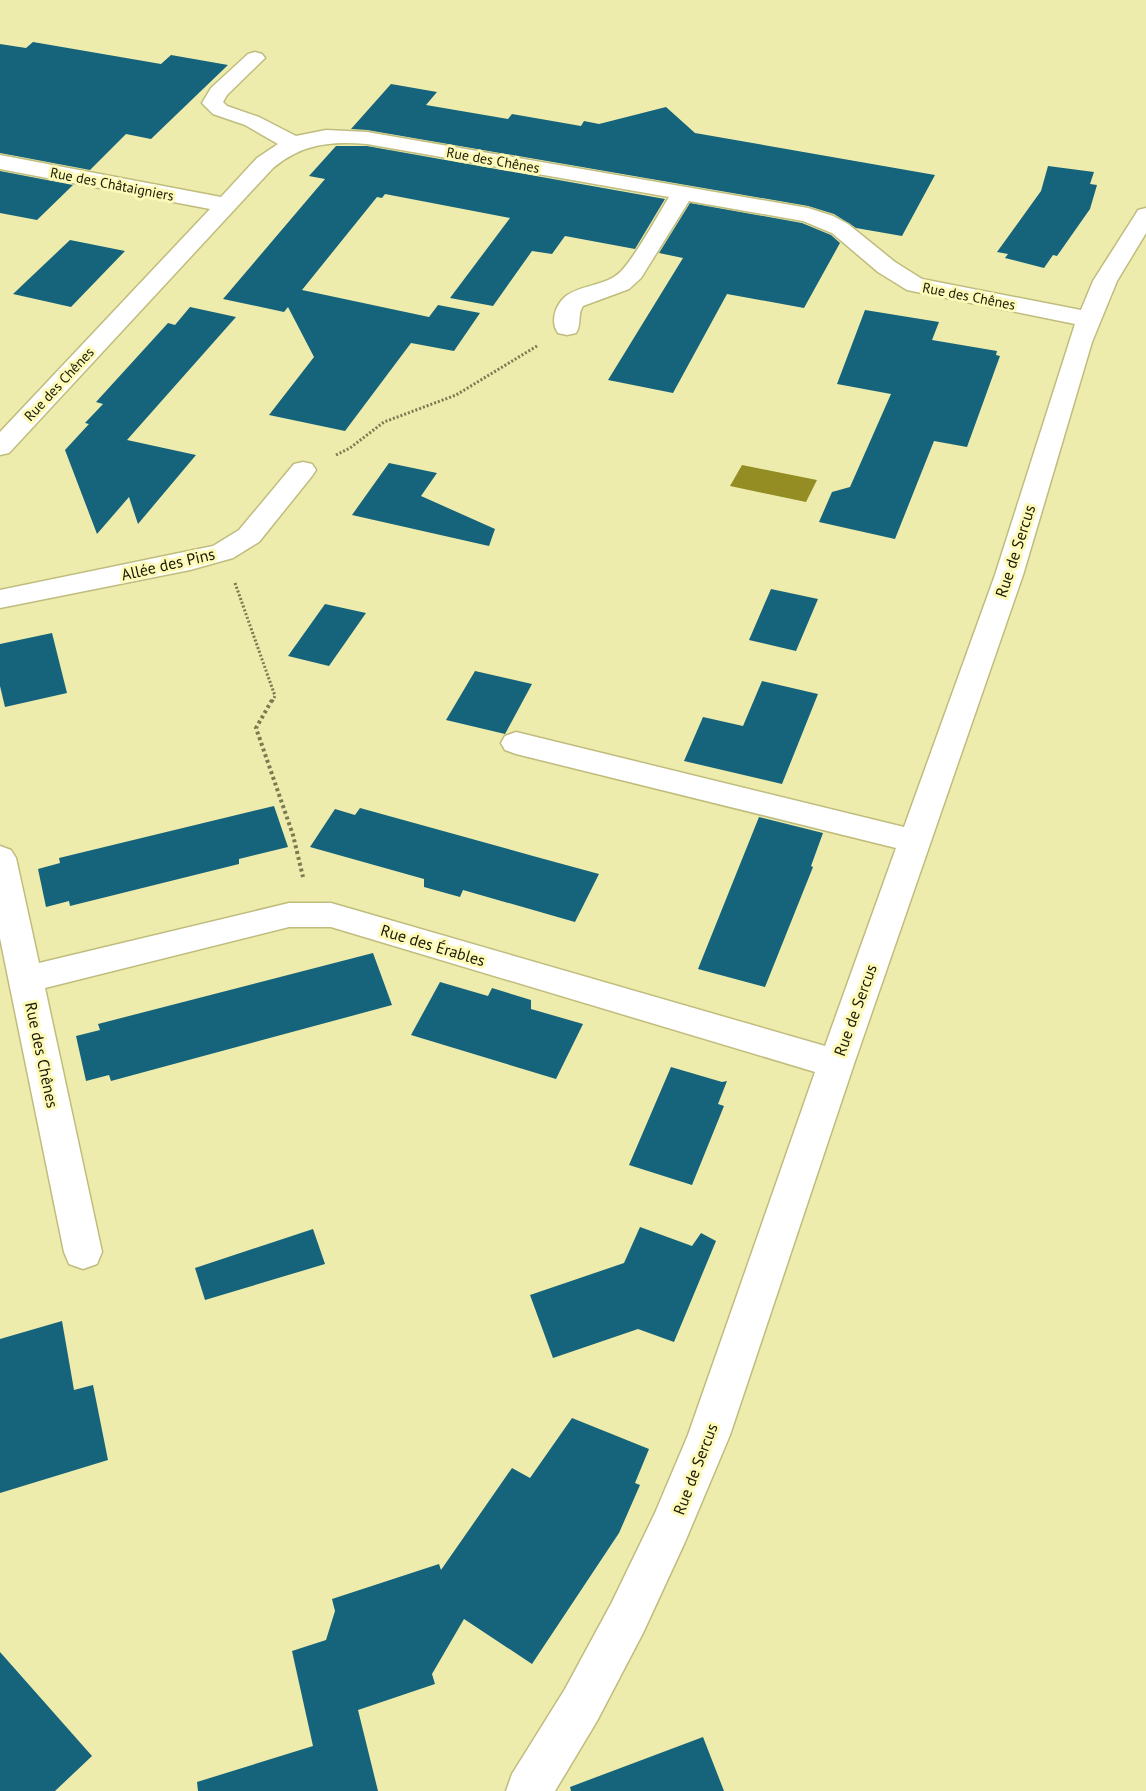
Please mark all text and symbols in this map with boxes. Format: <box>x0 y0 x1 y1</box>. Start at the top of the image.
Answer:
street label: Rue des Chênes <box>445 143 541 177</box>
street label: Rue des Châtaigniers <box>49 163 175 205</box>
street label: Rue des Chênes <box>921 278 1017 314</box>
street label: Rue des Chênes <box>20 343 98 425</box>
street label: Rue de Sercus <box>991 502 1039 600</box>
street label: Allée des Pins <box>119 543 217 584</box>
street label: Rue des Érables <box>378 920 488 970</box>
street label: Rue de Sercus <box>829 961 881 1059</box>
street label: Rue des Chênes <box>21 1000 63 1110</box>
street label: Rue de Sercus <box>668 1420 722 1517</box>

